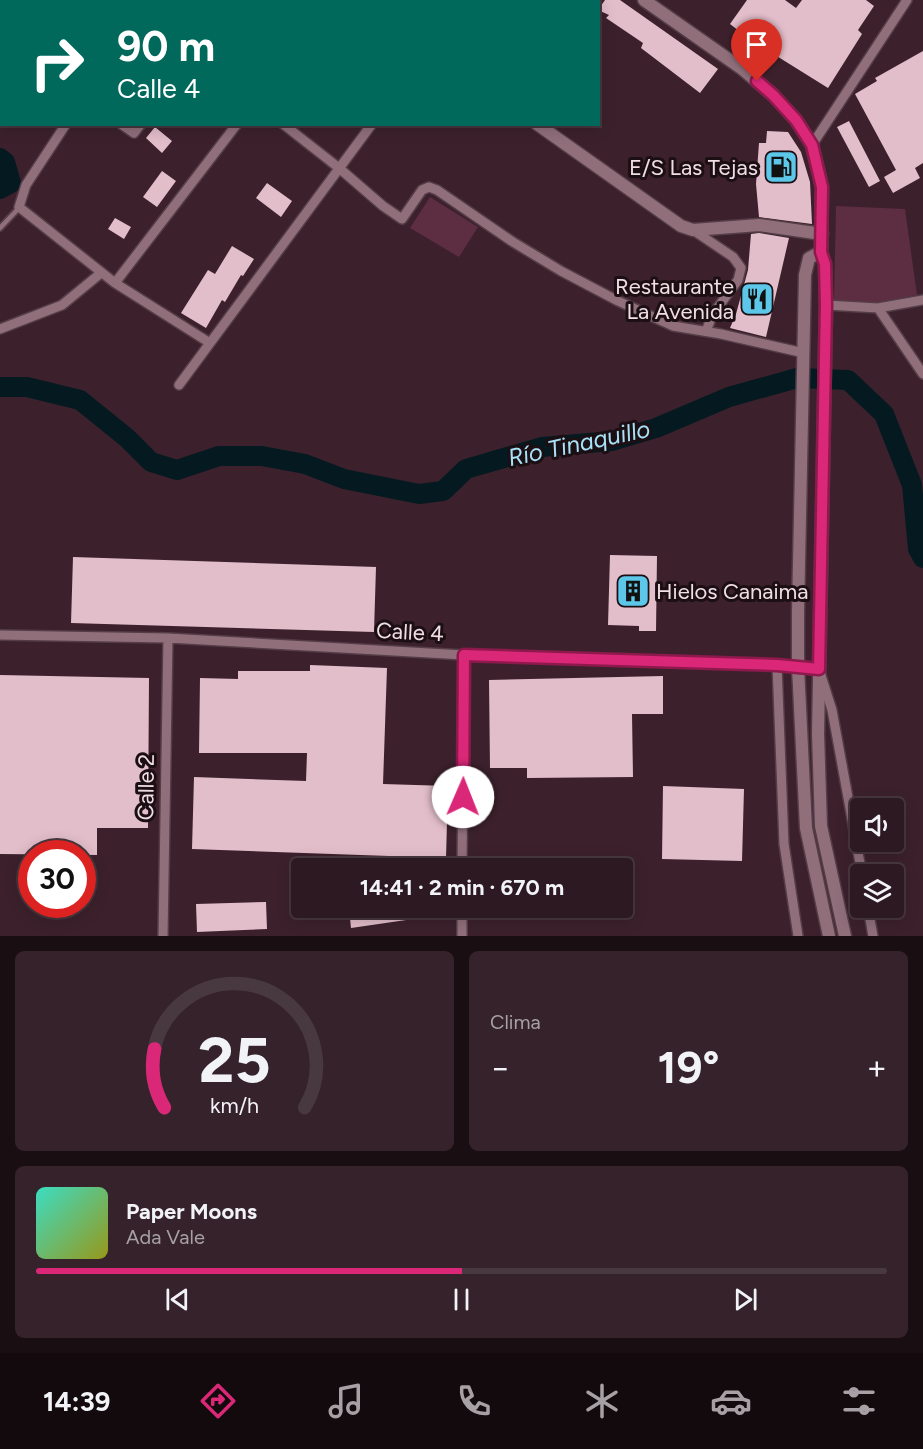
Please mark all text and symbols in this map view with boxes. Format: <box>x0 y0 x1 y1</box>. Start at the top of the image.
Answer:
pin <box>731 19 782 81</box>
text: 90 m <box>117 21 215 72</box>
icon: right <box>18 24 96 102</box>
icon: arrive <box>740 28 773 61</box>
text: Calle 4 <box>117 72 200 105</box>
fuel station icon: E/S Las Tejas <box>763 149 799 185</box>
place label: E/S Las Tejas <box>629 154 758 181</box>
place label: Restaurante La Avenida <box>615 273 734 325</box>
restaurant icon: Restaurante La Avenida <box>739 281 775 317</box>
water label: Río Tinaquillo <box>505 414 653 472</box>
building icon: Hielos Canaima <box>615 573 651 609</box>
place label: Hielos Canaima <box>656 578 809 605</box>
street label: Calle 4 <box>375 617 445 647</box>
street label: Calle 2 <box>132 754 160 820</box>
position arrow <box>431 765 495 829</box>
map controls <box>850 798 904 918</box>
button: sound <box>850 798 904 852</box>
speed limit sign: 30 <box>18 840 96 918</box>
button: layers <box>850 864 904 918</box>
text: 14:41 · 2 min · 670 m <box>360 874 564 901</box>
text: Clima <box>490 1010 541 1034</box>
text: 25 <box>198 1023 271 1098</box>
text: 19° <box>657 1040 720 1094</box>
text: − <box>490 1048 511 1087</box>
text: + <box>866 1048 887 1087</box>
text: km/h <box>210 1093 259 1118</box>
text: Paper Moons <box>126 1198 257 1225</box>
text: Ada Vale <box>126 1225 205 1249</box>
icon: previous <box>161 1283 194 1316</box>
icon: pause <box>445 1283 478 1316</box>
icon: next <box>729 1283 762 1316</box>
icon: directions <box>197 1380 239 1422</box>
icon: music <box>325 1380 367 1422</box>
icon: phone <box>453 1380 495 1422</box>
icon: climate <box>581 1380 623 1422</box>
icon: car <box>710 1380 752 1422</box>
icon: filters <box>838 1380 880 1422</box>
text: 14:39 <box>43 1385 110 1418</box>

